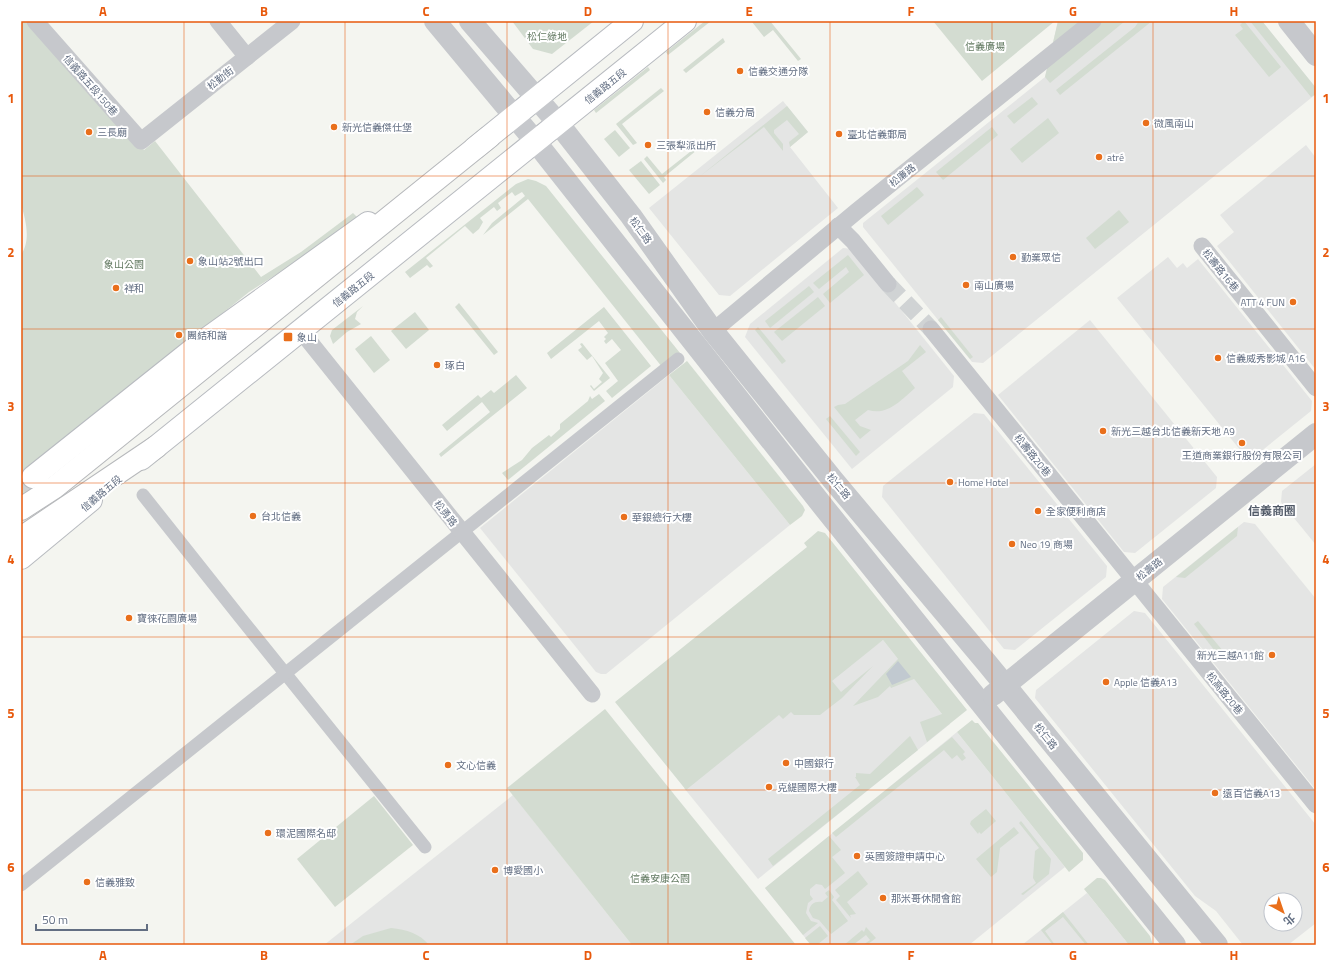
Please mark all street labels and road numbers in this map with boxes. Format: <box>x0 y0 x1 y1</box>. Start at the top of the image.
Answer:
street label: 信義路五段150巷 <box>60 51 121 119</box>
street label: 松勤街 <box>204 63 237 94</box>
street label: 信義路五段 <box>581 65 629 108</box>
street label: 松廉路 <box>886 160 919 191</box>
street label: 松仁路 <box>626 214 655 247</box>
street label: 松壽路16巷 <box>1199 246 1243 295</box>
street label: 信義路五段 <box>329 268 377 311</box>
street label: 松壽路20巷 <box>1011 431 1055 480</box>
street label: 松仁路 <box>823 470 854 503</box>
street label: 信義路五段 <box>77 472 125 515</box>
street label: 松勇路 <box>430 497 461 530</box>
street label: 松壽路 <box>1133 554 1166 585</box>
street label: 松高路20巷 <box>1203 669 1247 718</box>
street label: 松仁路 <box>1030 720 1061 753</box>

